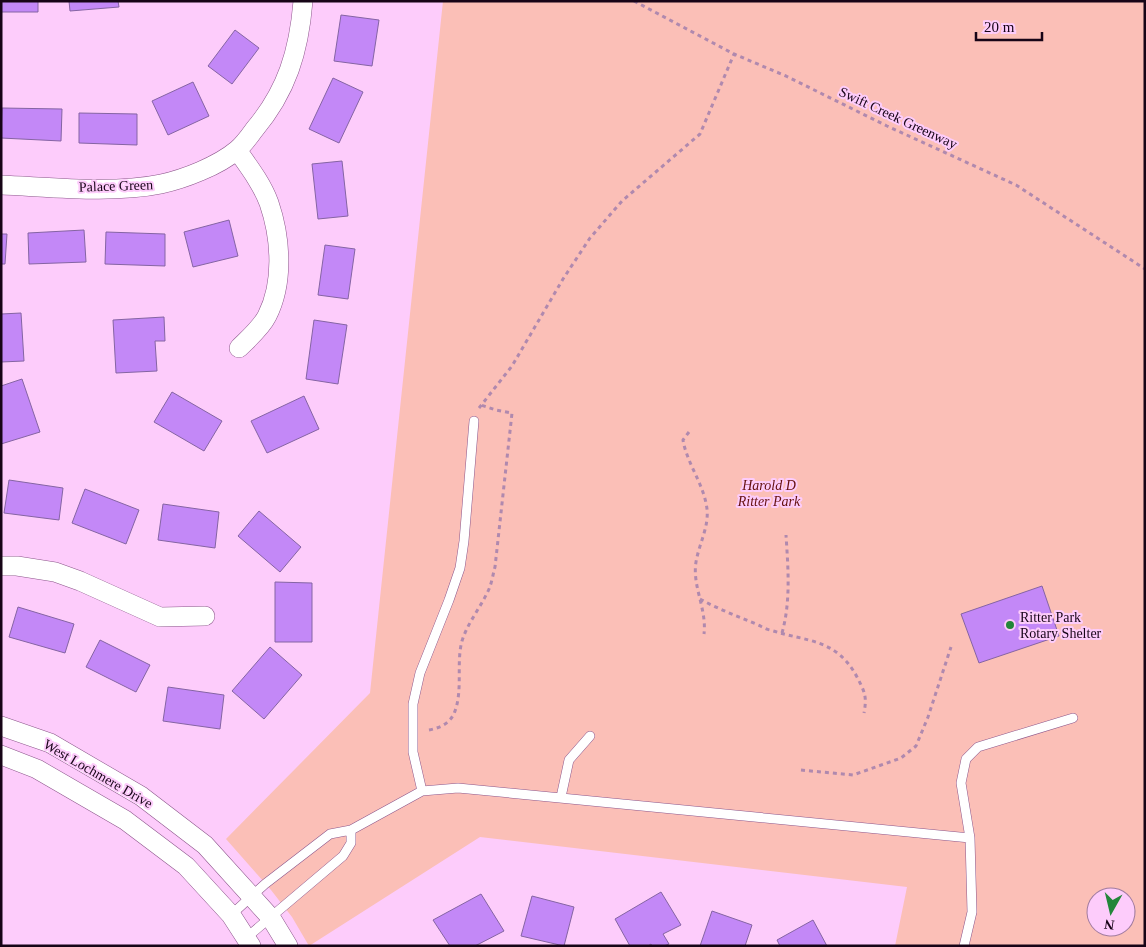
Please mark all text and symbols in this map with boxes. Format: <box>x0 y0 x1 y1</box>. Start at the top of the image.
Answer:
scale bar <box>976 10 1042 42</box>
text: 20 m <box>984 19 1015 35</box>
street label: Swift Creek Greenway <box>837 84 959 152</box>
street label: Palace Green <box>79 177 153 195</box>
park label: Harold D Ritter Park <box>737 478 801 509</box>
place label: Ritter Park Rotary Shelter <box>1020 610 1102 641</box>
marker: Ritter Park Rotary Shelter <box>1004 619 1016 631</box>
street label: West Lochmere Drive <box>41 737 155 811</box>
north arrow <box>1086 887 1136 937</box>
text: N <box>1103 916 1115 933</box>

